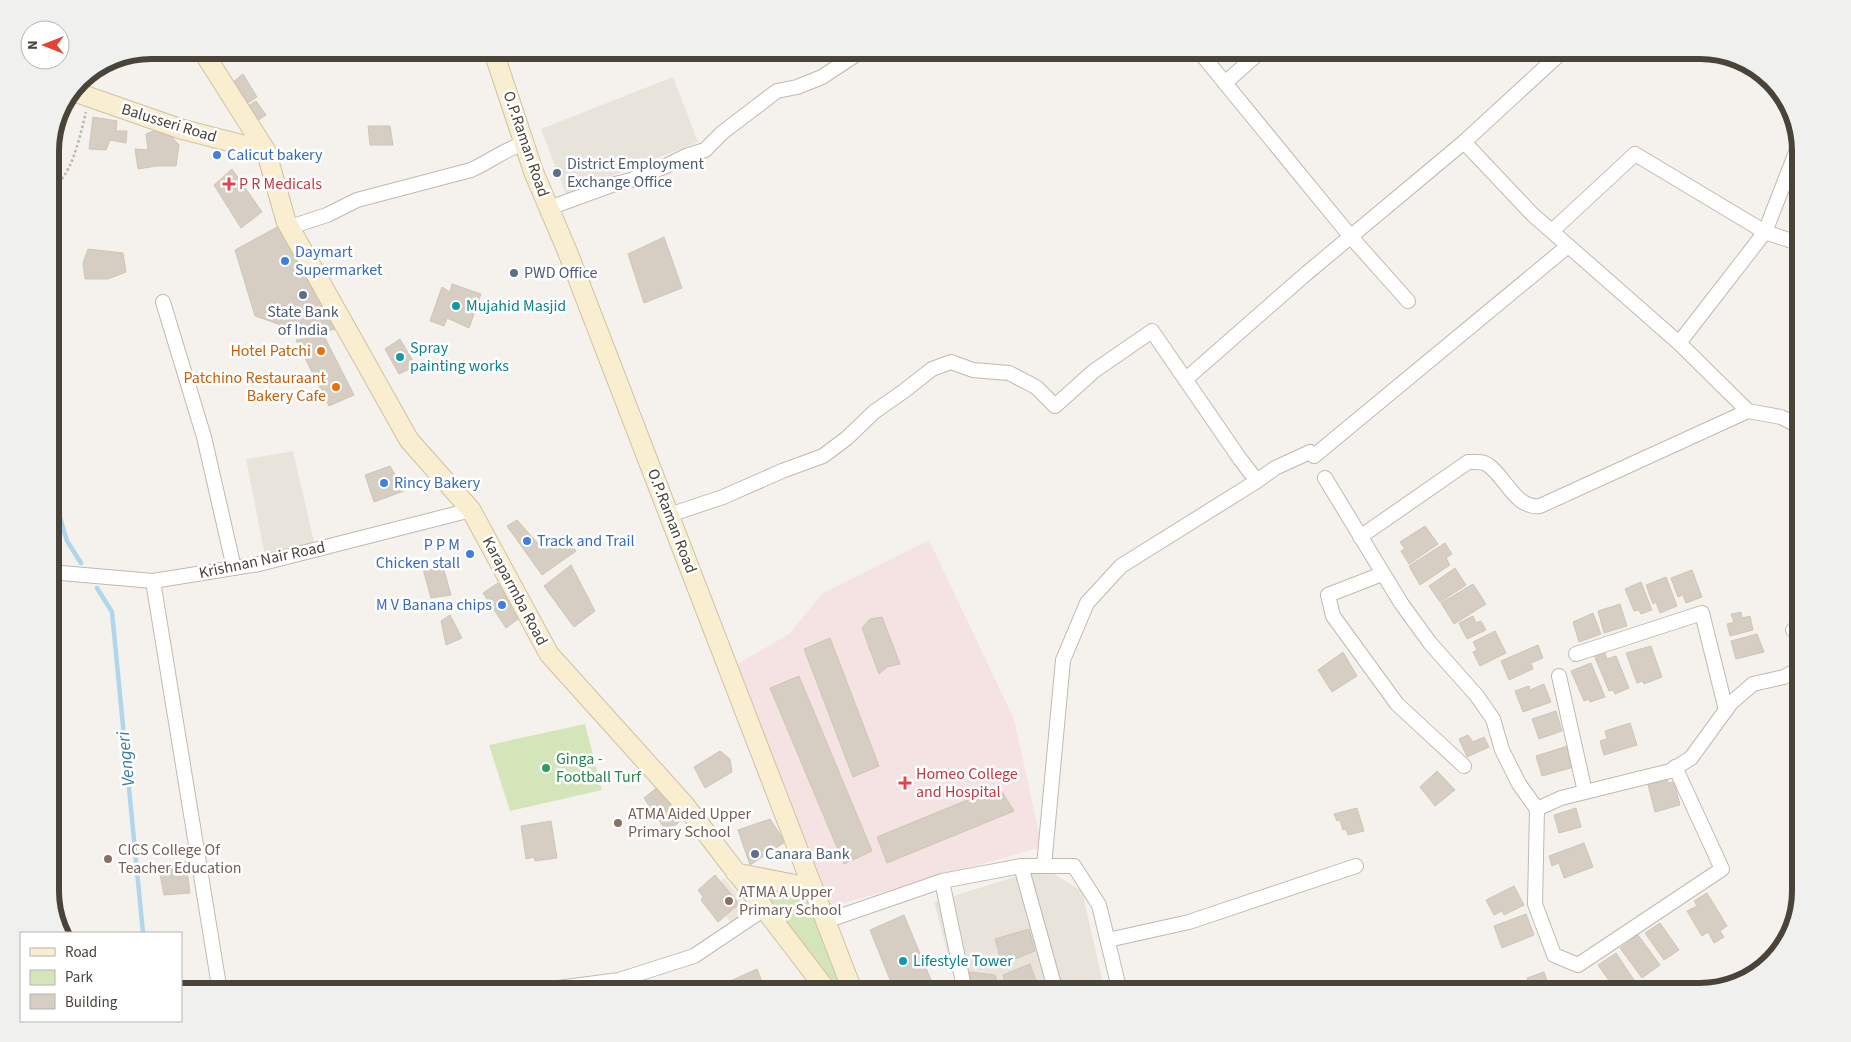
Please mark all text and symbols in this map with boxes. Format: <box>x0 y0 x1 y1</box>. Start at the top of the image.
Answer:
north arrow <box>20 20 70 70</box>
text: N <box>23 40 43 50</box>
street label: O.P.Raman Road <box>498 88 554 200</box>
street label: Balusseri Road <box>119 98 219 148</box>
place label: Calicut bakery <box>227 144 323 166</box>
marker: Calicut bakery <box>211 149 223 161</box>
place label: District Employment Exchange Office <box>567 153 704 193</box>
marker: District Employment Exchange Office <box>551 167 563 179</box>
place label: P R Medicals <box>239 173 322 195</box>
marker: P R Medicals <box>223 178 235 190</box>
place label: Daymart Supermarket <box>295 241 383 281</box>
marker: Daymart Supermarket <box>279 255 291 267</box>
place label: PWD Office <box>524 262 597 284</box>
marker: PWD Office <box>508 267 520 279</box>
marker: State Bank of India <box>297 289 309 301</box>
place label: Mujahid Masjid <box>466 295 566 317</box>
marker: Mujahid Masjid <box>450 300 462 312</box>
place label: State Bank of India <box>267 301 339 341</box>
place label: Spray painting works <box>410 337 509 377</box>
place label: Hotel Patchi <box>230 340 311 362</box>
marker: Hotel Patchi <box>315 345 327 357</box>
marker: Spray painting works <box>394 351 406 363</box>
place label: Patchino Restauraant Bakery Cafe <box>183 367 327 407</box>
marker: Patchino Restauraant Bakery Cafe <box>330 381 342 393</box>
street label: O.P.Raman Road <box>642 465 702 577</box>
place label: Rincy Bakery <box>394 472 481 494</box>
marker: Rincy Bakery <box>378 477 390 489</box>
place label: Track and Trail <box>537 530 634 552</box>
street label: Karaparmba Road <box>477 533 553 649</box>
place label: P P M Chicken stall <box>376 534 460 574</box>
marker: Track and Trail <box>521 535 533 547</box>
street label: Krishnan Nair Road <box>197 536 327 584</box>
marker: P P M Chicken stall <box>464 548 476 560</box>
place label: M V Banana chips <box>376 594 492 616</box>
marker: M V Banana chips <box>496 599 508 611</box>
water label: Vengeri <box>111 730 141 788</box>
place label: Ginga - Football Turf <box>556 748 642 788</box>
marker: Ginga - Football Turf <box>540 762 552 774</box>
place label: Homeo College and Hospital <box>916 763 1018 803</box>
marker: Homeo College and Hospital <box>898 776 912 790</box>
place label: ATMA Aided Upper Primary School <box>628 803 751 843</box>
marker: ATMA Aided Upper Primary School <box>612 817 624 829</box>
place label: CICS College Of Teacher Education <box>118 839 242 879</box>
place label: Canara Bank <box>765 843 850 865</box>
marker: Canara Bank <box>749 848 761 860</box>
marker: CICS College Of Teacher Education <box>102 853 114 865</box>
place label: ATMA A Upper Primary School <box>739 881 841 921</box>
marker: ATMA A Upper Primary School <box>723 895 735 907</box>
legend <box>20 932 182 1022</box>
text: Road <box>65 942 97 963</box>
place label: Lifestyle Tower <box>913 950 1013 972</box>
marker: Lifestyle Tower <box>897 955 909 967</box>
text: Park <box>65 967 94 988</box>
text: Building <box>65 992 118 1013</box>

